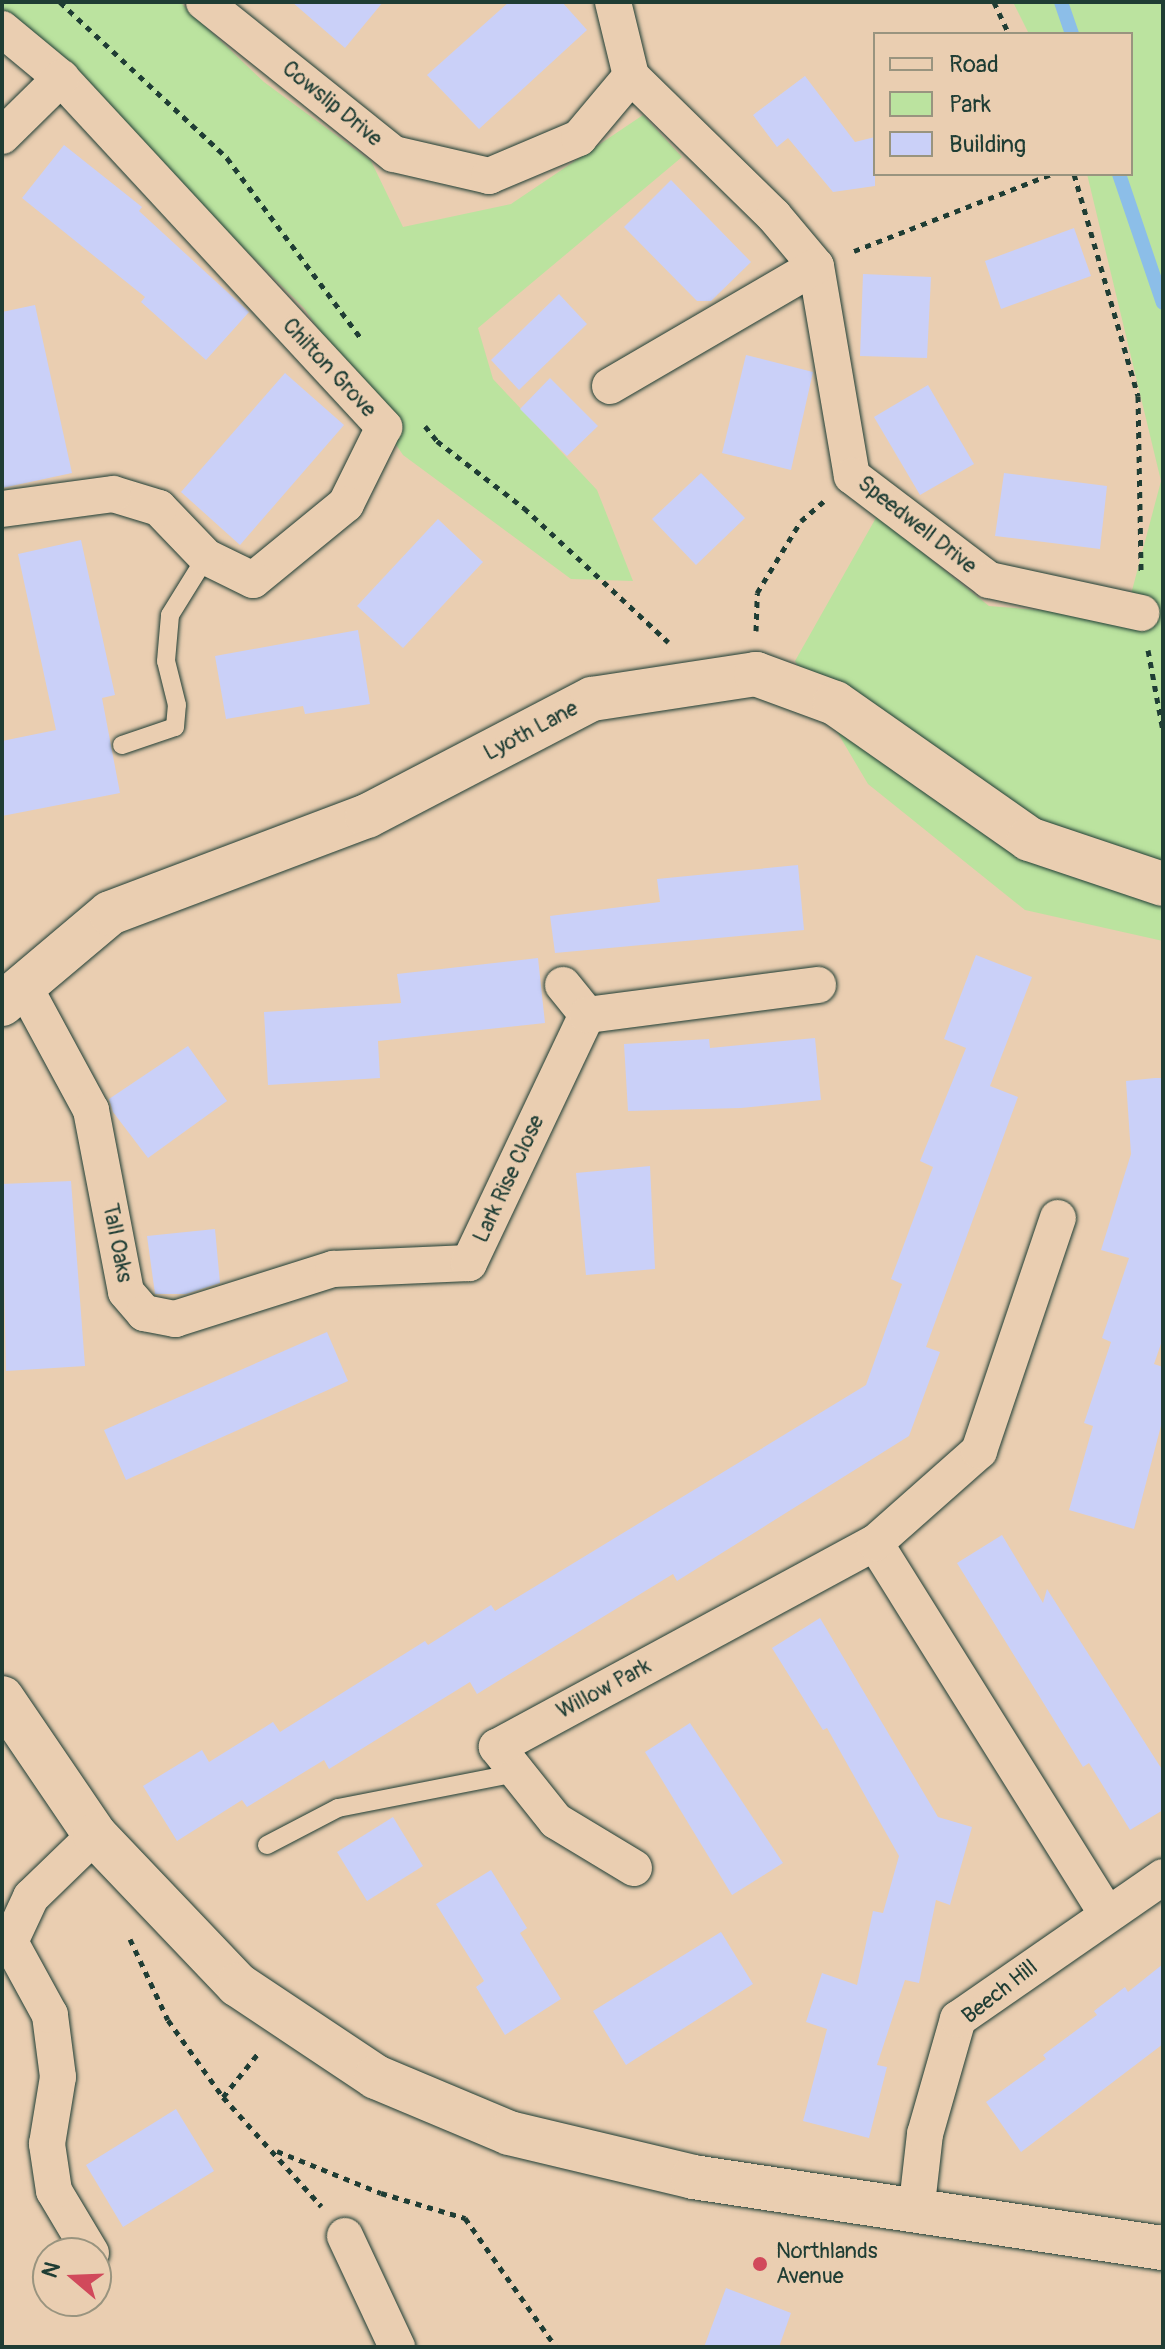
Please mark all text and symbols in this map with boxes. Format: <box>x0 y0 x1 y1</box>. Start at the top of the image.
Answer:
legend <box>873 32 1133 176</box>
text: Road <box>949 50 999 79</box>
street label: Cowslip Drive <box>277 56 387 152</box>
text: Park <box>949 90 991 119</box>
text: Building <box>949 130 1026 159</box>
street label: Chilton Grove <box>277 313 381 423</box>
street label: Speedwell Drive <box>852 470 982 580</box>
street label: Lyoth Lane <box>479 695 583 767</box>
street label: Lark Rise Close <box>468 1111 550 1247</box>
street label: Tall Oaks <box>96 1201 138 1285</box>
street label: Willow Park <box>552 1653 656 1725</box>
street label: Beech Hill <box>957 1954 1043 2030</box>
north arrow <box>32 2237 112 2317</box>
place label: Northlands Avenue <box>776 2238 878 2290</box>
marker: Northlands Avenue <box>751 2255 769 2273</box>
text: N <box>36 2258 67 2281</box>

